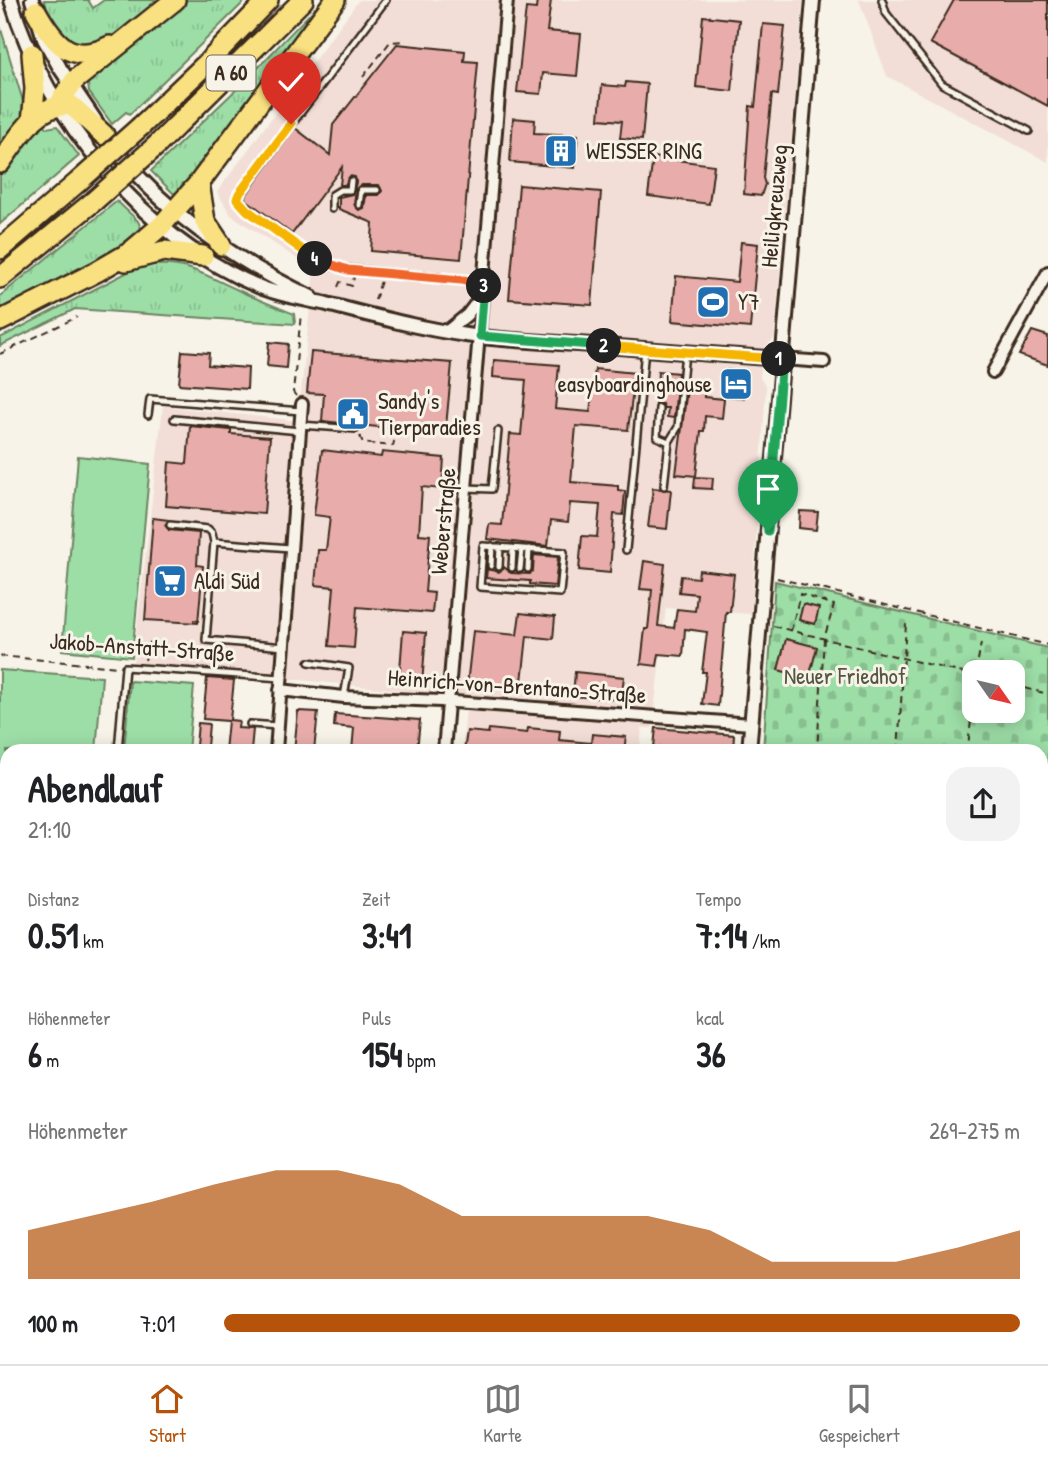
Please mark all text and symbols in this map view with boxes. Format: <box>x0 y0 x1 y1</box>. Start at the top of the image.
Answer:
pin <box>261 52 321 124</box>
road number: A 60 <box>206 56 256 90</box>
icon: check <box>272 63 310 101</box>
building icon: WEISSER RING <box>542 132 580 170</box>
place label: WEISSER RING <box>586 135 702 166</box>
street label: Heiligkreuzweg <box>753 143 794 269</box>
pin: 4 <box>298 242 332 276</box>
text: 4 <box>311 245 318 271</box>
pin: 3 <box>466 268 502 304</box>
text: 3 <box>479 272 488 298</box>
sports icon: Y7 <box>694 283 732 321</box>
place label: Y7 <box>738 286 760 317</box>
pin: 2 <box>586 328 622 364</box>
text: 2 <box>599 332 608 358</box>
pin: 1 <box>762 342 796 376</box>
text: 1 <box>775 345 782 371</box>
hotel icon: easyboardinghouse <box>717 365 755 403</box>
place label: easyboardinghouse <box>558 368 712 399</box>
place label: Sandy's Tierparadies <box>378 385 481 442</box>
public building icon: Sandy's Tierparadies <box>334 395 372 433</box>
pin <box>738 459 798 531</box>
street label: Weberstraße <box>422 466 463 575</box>
icon: arrive <box>749 470 787 508</box>
supermarket icon: Aldi Süd <box>151 562 189 600</box>
place label: Aldi Süd <box>194 565 260 596</box>
street label: Jakob-Anstatt-Straße <box>49 625 236 668</box>
park label: Neuer Friedhof <box>784 660 907 691</box>
north arrow <box>962 660 1026 723</box>
map controls <box>962 660 1025 723</box>
street label: Heinrich-von-Brentano-Straße <box>387 661 647 710</box>
text: Abendlauf <box>28 762 163 814</box>
button: share <box>946 767 1020 841</box>
text: 21:10 <box>28 814 71 845</box>
text: Distanz <box>28 886 79 912</box>
text: Zeit <box>362 886 390 912</box>
text: Tempo <box>696 886 741 912</box>
text: 0.51 <box>28 912 79 959</box>
text: 3:41 <box>362 912 412 959</box>
text: 7:14 <box>696 912 747 959</box>
text: km <box>79 928 104 954</box>
text: /km <box>747 928 781 954</box>
text: Höhenmeter <box>28 1005 111 1031</box>
text: Puls <box>362 1005 391 1031</box>
text: kcal <box>696 1005 724 1031</box>
text: 6 <box>28 1031 42 1078</box>
text: 154 <box>362 1031 403 1078</box>
text: 36 <box>696 1031 726 1078</box>
text: m <box>42 1047 59 1073</box>
text: bpm <box>403 1047 436 1073</box>
text: Höhenmeter <box>28 1115 128 1146</box>
text: 269–275 m <box>929 1115 1020 1146</box>
text: 100 m <box>28 1308 78 1339</box>
text: 7:01 <box>140 1308 175 1339</box>
tab: Start <box>148 1380 186 1448</box>
tab: Karte <box>483 1380 522 1448</box>
tab: Gespeichert <box>819 1380 900 1448</box>

